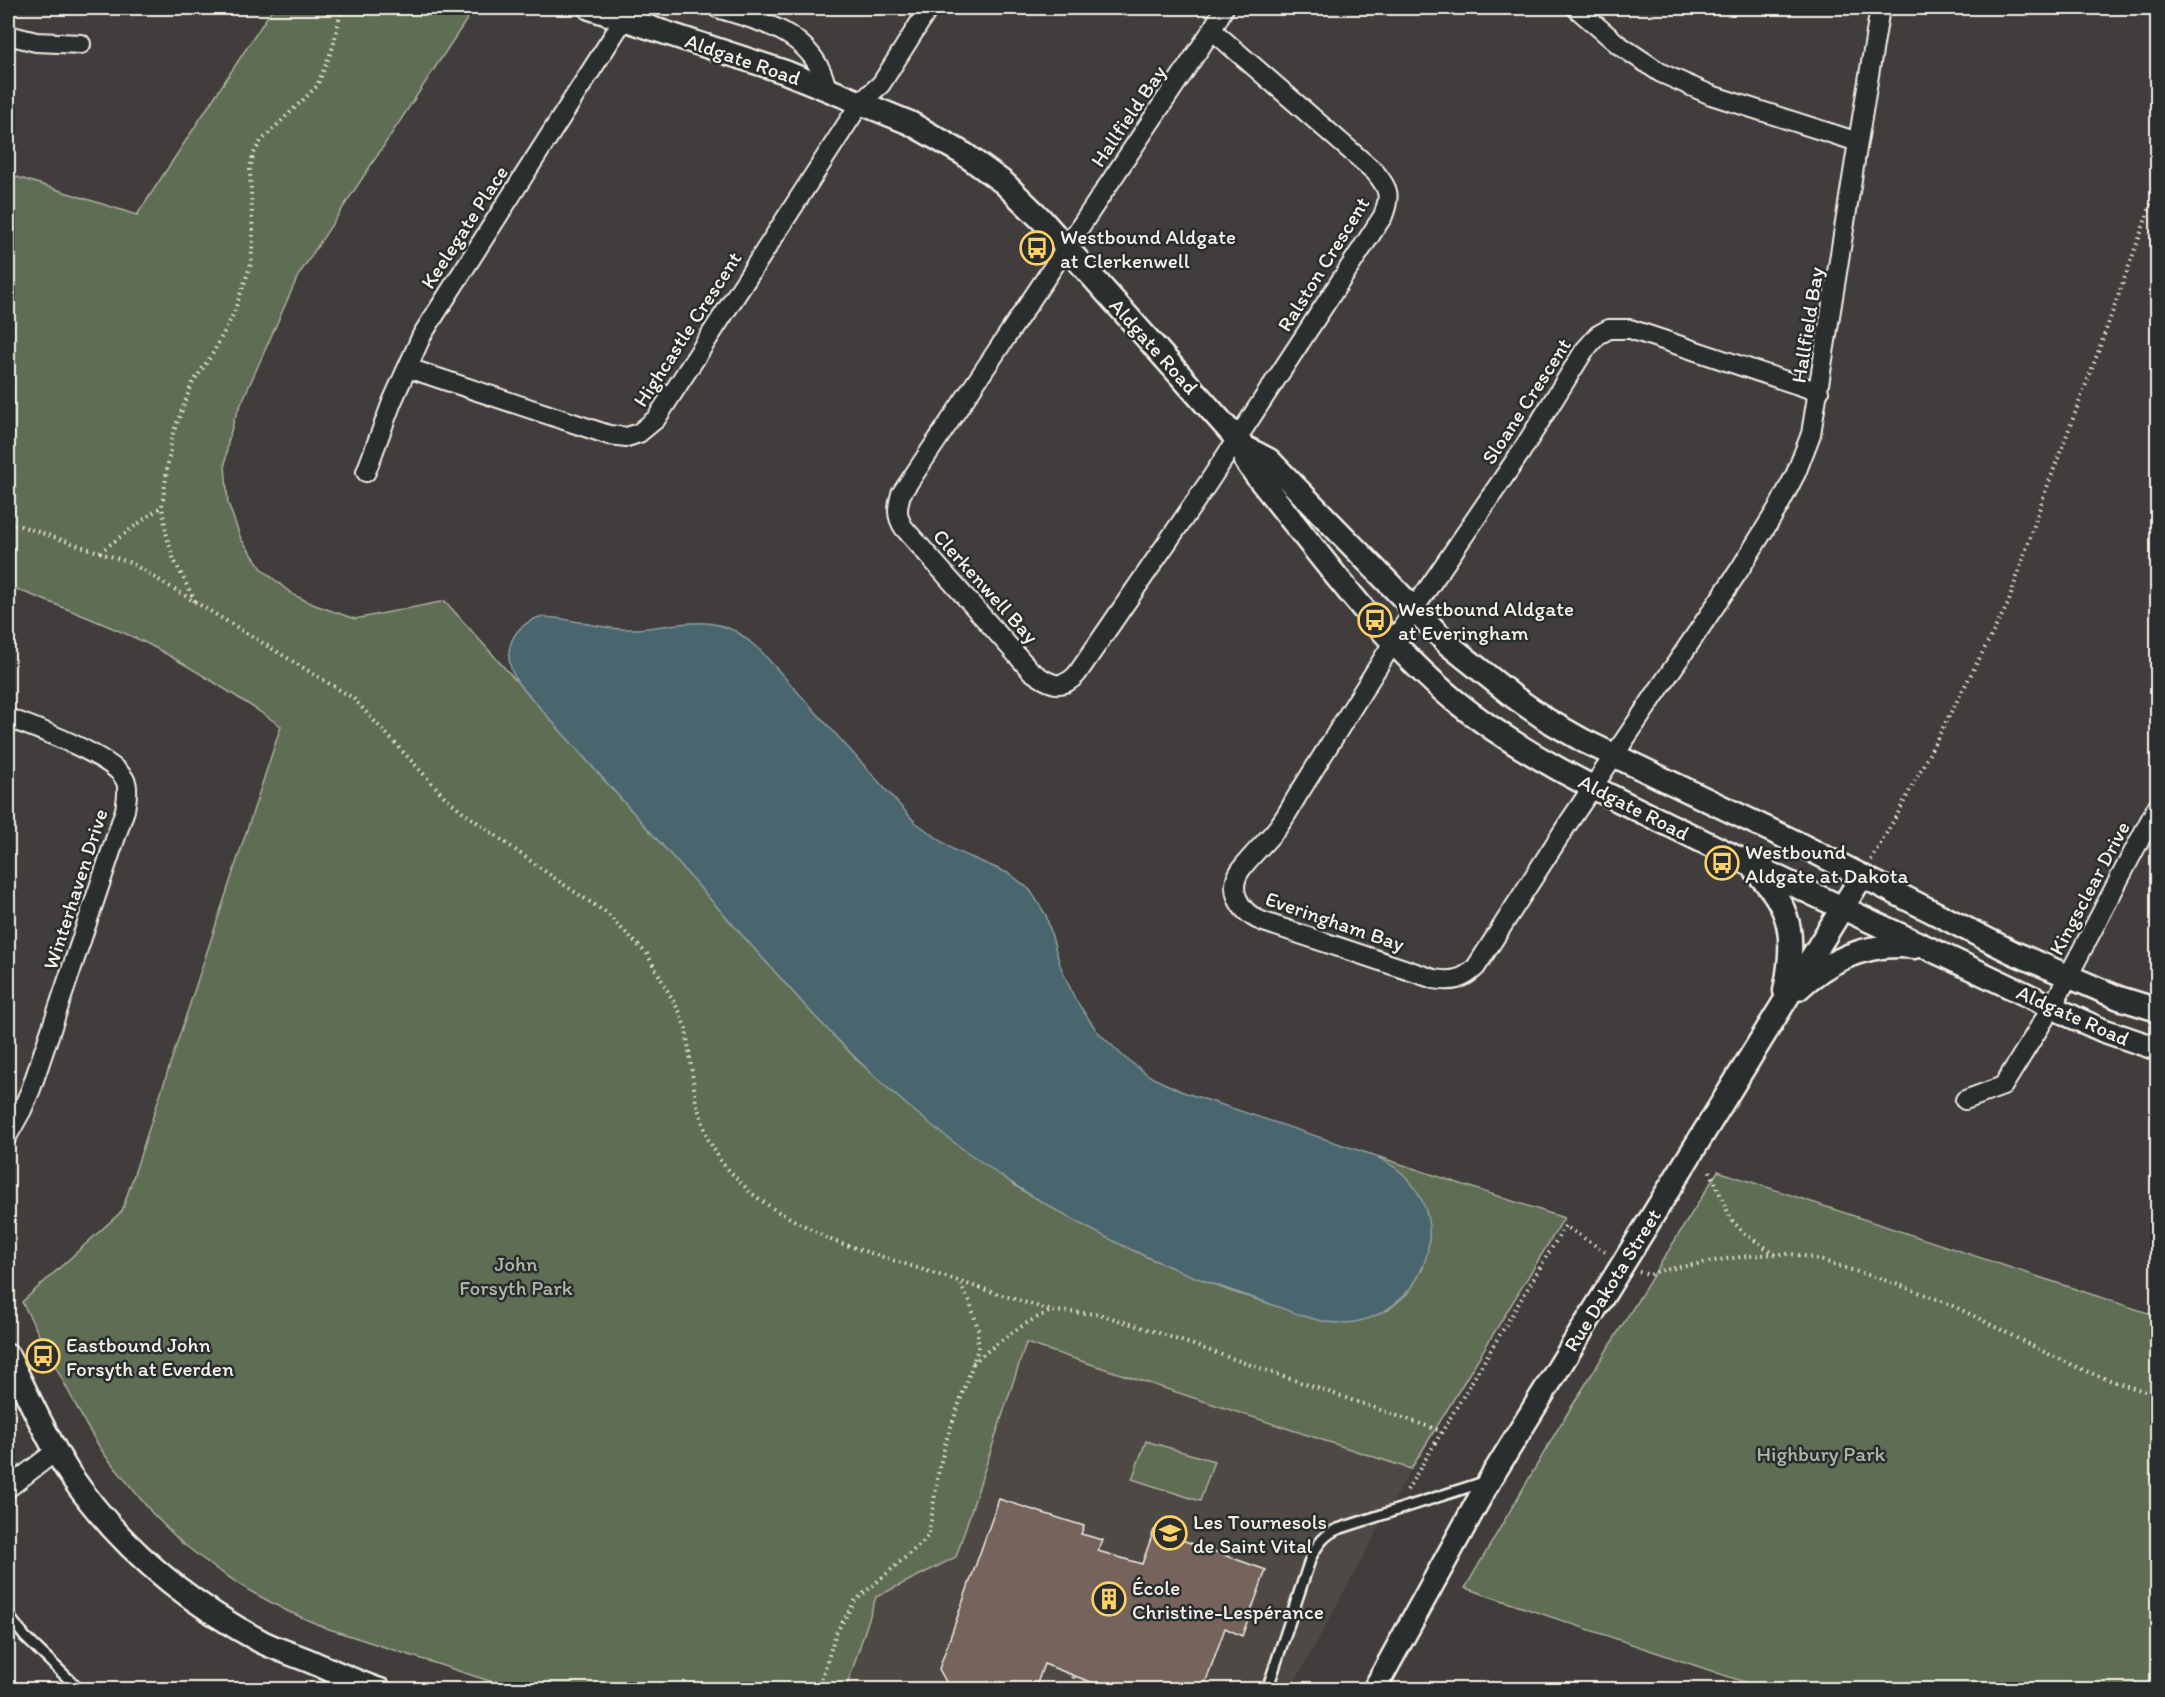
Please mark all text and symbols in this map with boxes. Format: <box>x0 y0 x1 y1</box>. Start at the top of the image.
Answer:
street label: Aldgate Road <box>682 28 804 90</box>
street label: Hallfield Bay <box>1085 60 1171 172</box>
street label: Keelegate Place <box>415 161 513 293</box>
street label: Ralston Crescent <box>1272 192 1374 336</box>
place label: Westbound Aldgate at Clerkenwell <box>1060 224 1236 273</box>
bus stop icon: Westbound Aldgate at Clerkenwell <box>1019 230 1055 266</box>
street label: Highcastle Crescent <box>627 247 747 411</box>
street label: Hallfield Bay <box>1785 265 1829 385</box>
street label: Aldgate Road <box>1104 293 1204 399</box>
street label: Sloane Crescent <box>1476 333 1576 469</box>
street label: Clerkenwell Bay <box>928 524 1044 649</box>
place label: Westbound Aldgate at Everingham <box>1398 596 1574 645</box>
bus stop icon: Westbound Aldgate at Everingham <box>1357 602 1393 638</box>
street label: Aldgate Road <box>1575 769 1693 845</box>
street label: Winterhaven Drive <box>37 806 113 972</box>
street label: Kingsclear Drive <box>2043 817 2135 959</box>
place label: Westbound Aldgate at Dakota <box>1745 839 1909 888</box>
bus stop icon: Westbound Aldgate at Dakota <box>1704 845 1740 881</box>
street label: Everingham Bay <box>1262 886 1408 957</box>
street label: Aldgate Road <box>2013 979 2133 1051</box>
street label: Rue Dakota Street <box>1558 1204 1666 1356</box>
park label: John Forsyth Park <box>459 1251 573 1300</box>
place label: Eastbound John Forsyth at Everden <box>66 1332 234 1381</box>
bus stop icon: Eastbound John Forsyth at Everden <box>25 1338 61 1374</box>
park label: Highbury Park <box>1757 1441 1886 1466</box>
place label: Les Tournesols de Saint Vital <box>1193 1509 1327 1558</box>
school or university icon: Les Tournesols de Saint Vital <box>1152 1515 1188 1551</box>
place label: École Christine-Lespérance <box>1132 1575 1324 1624</box>
building icon: École Christine-Lespérance <box>1091 1581 1127 1617</box>

